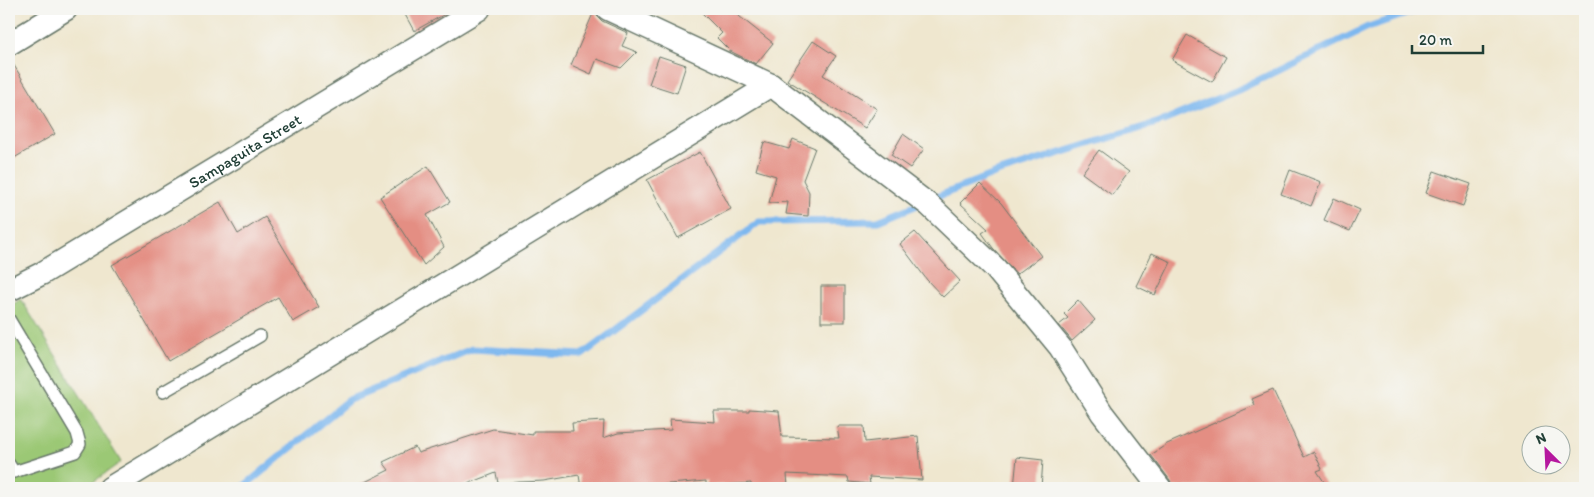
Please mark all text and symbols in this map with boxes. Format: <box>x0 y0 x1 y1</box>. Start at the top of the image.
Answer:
scale bar <box>1412 22 1483 54</box>
text: 20 m <box>1419 31 1453 49</box>
street label: Sampaguita Street <box>185 109 305 192</box>
north arrow <box>1522 424 1572 474</box>
text: N <box>1533 429 1549 448</box>

